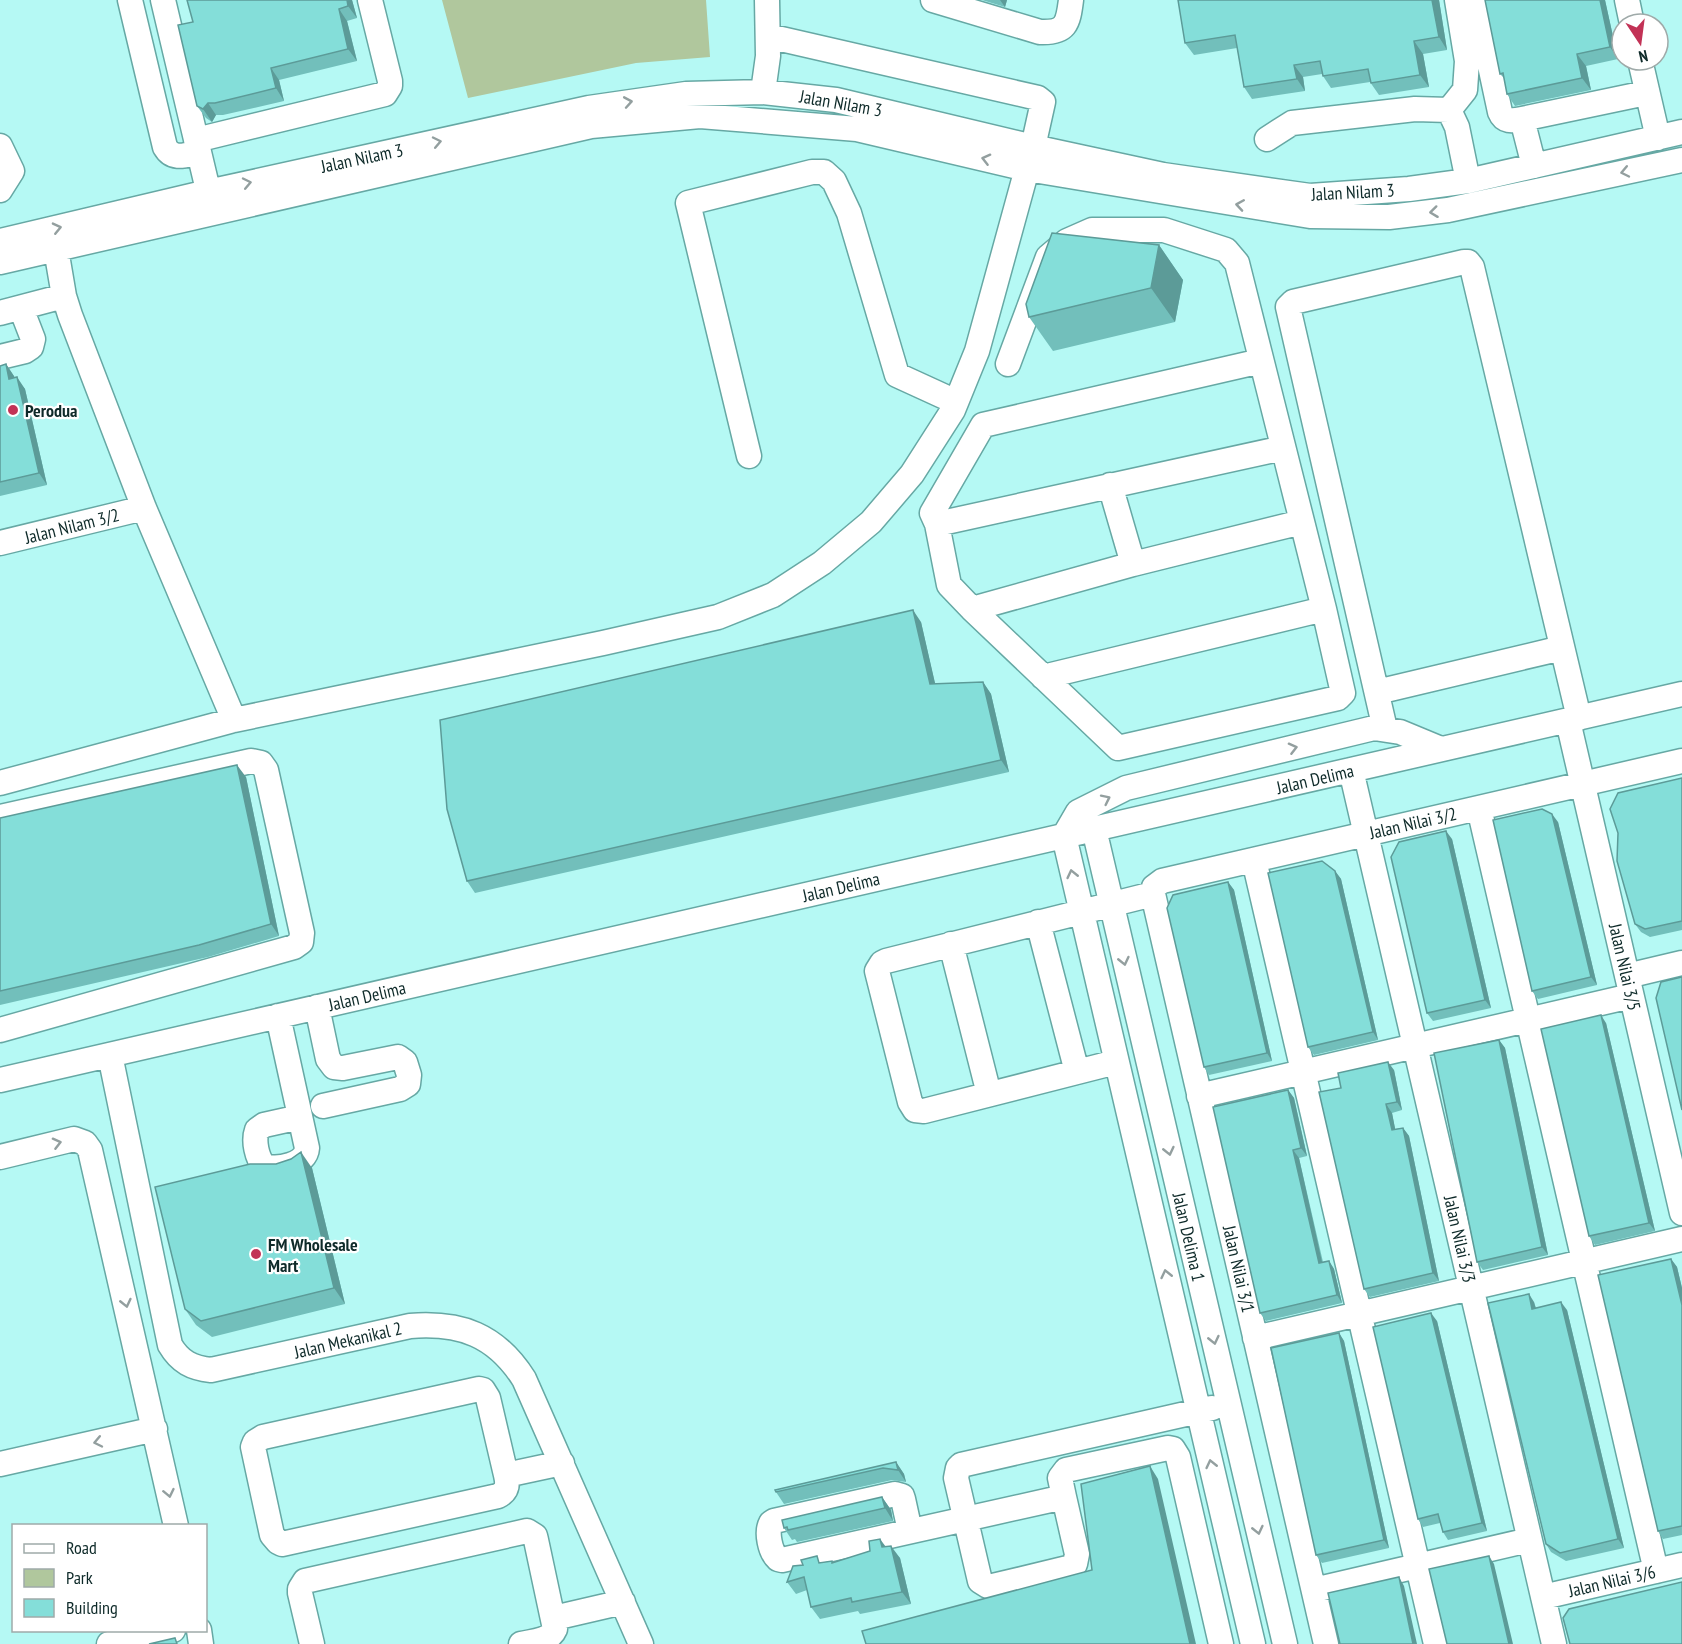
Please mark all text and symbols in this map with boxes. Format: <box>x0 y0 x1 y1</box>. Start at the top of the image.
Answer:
north arrow <box>1610 12 1670 72</box>
text: N <box>1637 46 1650 67</box>
street label: Jalan Nilam 3 <box>797 84 884 122</box>
one-way arrow <box>624 96 633 108</box>
one-way arrow <box>432 136 442 149</box>
street label: Jalan Nilam 3 <box>318 138 405 178</box>
one-way arrow <box>982 154 992 167</box>
one-way arrow <box>1620 165 1630 178</box>
one-way arrow <box>242 178 252 191</box>
street label: Jalan Nilam 3 <box>1310 178 1395 206</box>
one-way arrow <box>1236 199 1245 211</box>
one-way arrow <box>1429 205 1439 218</box>
one-way arrow <box>52 222 62 235</box>
place label: Perodua <box>25 399 78 422</box>
marker: Perodua <box>6 403 20 417</box>
street label: Jalan Nilam 3/2 <box>21 503 122 549</box>
one-way arrow <box>1288 742 1298 755</box>
street label: Jalan Delima <box>1273 759 1356 799</box>
one-way arrow <box>1099 794 1110 806</box>
street label: Jalan Nilai 3/2 <box>1366 802 1459 844</box>
street label: Jalan Delima <box>799 867 882 907</box>
one-way arrow <box>1067 869 1080 879</box>
street label: Jalan Nilai 3/5 <box>1604 920 1646 1013</box>
one-way arrow <box>1117 955 1130 965</box>
street label: Jalan Delima <box>325 976 408 1016</box>
one-way arrow <box>52 1138 62 1151</box>
one-way arrow <box>1162 1145 1175 1155</box>
street label: Jalan Delima 1 <box>1167 1189 1210 1284</box>
street label: Jalan Nilai 3/3 <box>1439 1192 1481 1285</box>
street label: Jalan Nilai 3/1 <box>1218 1222 1260 1315</box>
place label: FM Wholesale Mart <box>268 1233 358 1277</box>
marker: FM Wholesale Mart <box>249 1247 263 1261</box>
one-way arrow <box>1161 1270 1174 1280</box>
one-way arrow <box>118 1298 131 1308</box>
street label: Jalan Mekanikal 2 <box>291 1316 404 1364</box>
one-way arrow <box>1206 1335 1219 1345</box>
one-way arrow <box>93 1435 103 1448</box>
one-way arrow <box>1205 1460 1218 1470</box>
one-way arrow <box>162 1488 175 1498</box>
legend <box>12 1524 207 1632</box>
one-way arrow <box>1251 1525 1264 1535</box>
text: Road <box>66 1536 97 1559</box>
street label: Jalan Nilai 3/6 <box>1565 1560 1658 1602</box>
text: Park <box>66 1566 93 1589</box>
text: Building <box>66 1596 118 1619</box>

